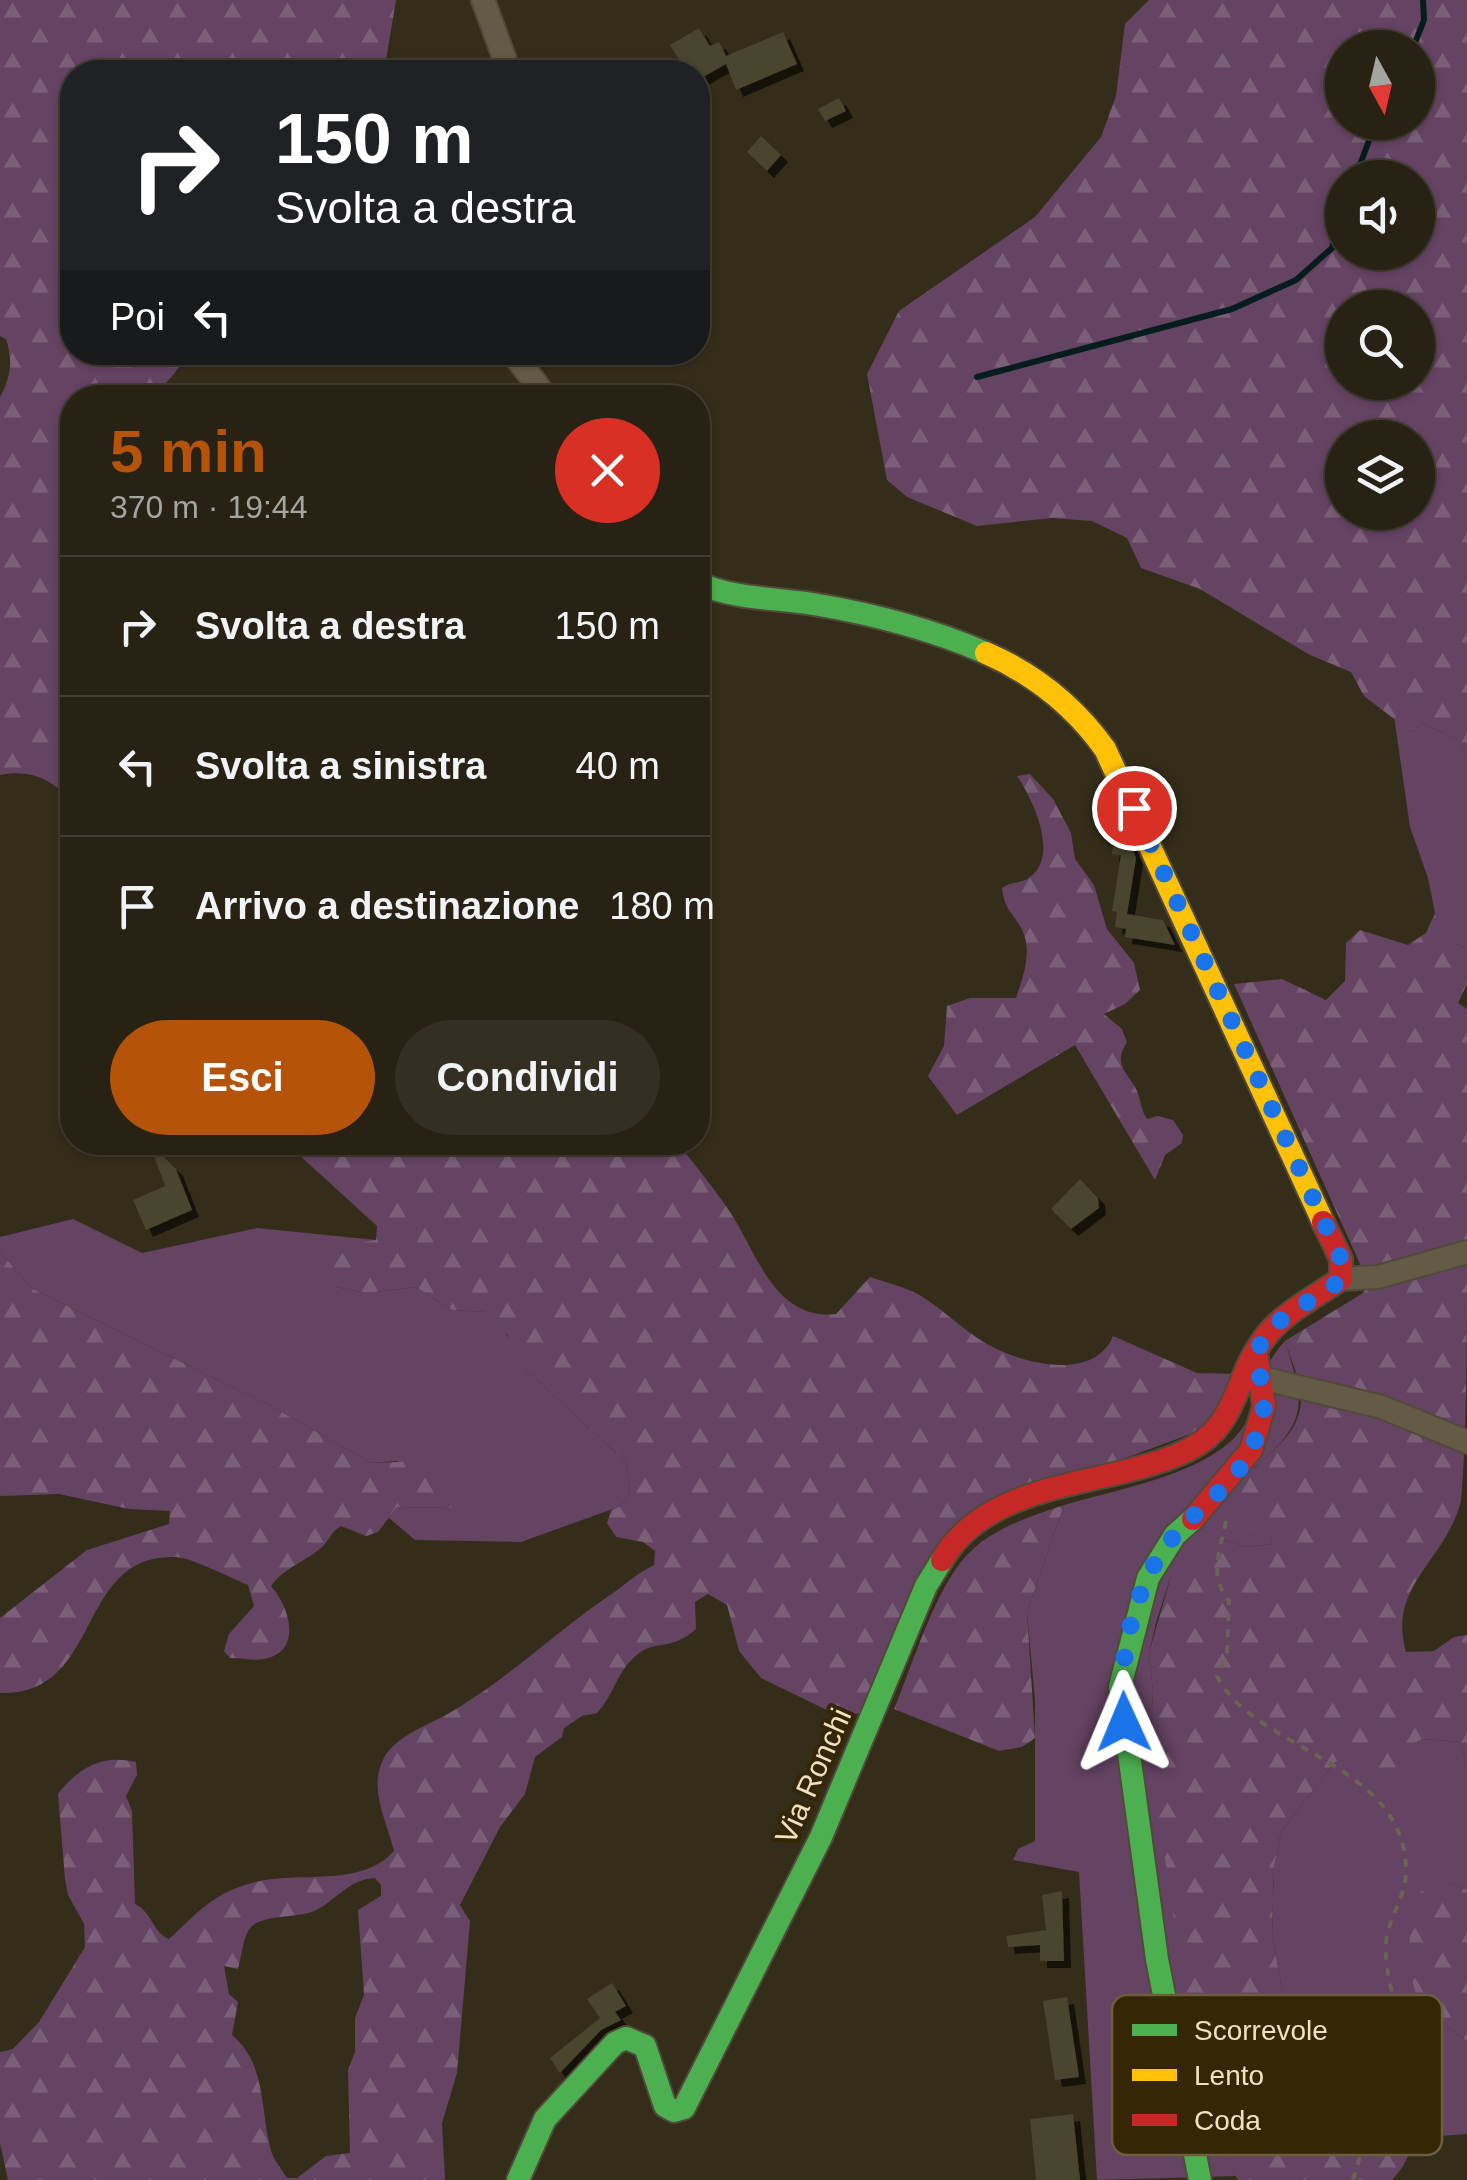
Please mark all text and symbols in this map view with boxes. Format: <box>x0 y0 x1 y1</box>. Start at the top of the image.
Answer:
north arrow <box>1325 30 1435 140</box>
map controls <box>1325 30 1435 530</box>
icon: right <box>110 100 240 230</box>
text: 150 m <box>275 100 473 178</box>
button: sound <box>1325 160 1435 270</box>
text: Svolta a destra <box>275 182 575 233</box>
icon: left <box>185 290 240 345</box>
button: search <box>1325 290 1435 400</box>
text: Poi <box>110 296 165 338</box>
text: 5 min <box>110 418 267 485</box>
button: close <box>555 418 660 523</box>
button: layers <box>1325 420 1435 530</box>
text: 370 m · 19:44 <box>110 489 307 525</box>
icon: right <box>110 599 165 654</box>
text: Svolta a destra <box>195 605 465 647</box>
text: 150 m <box>554 605 660 647</box>
icon: left <box>110 739 165 794</box>
text: Svolta a sinistra <box>195 745 486 787</box>
text: 40 m <box>576 745 660 787</box>
pin <box>1092 766 1177 851</box>
icon: arrive <box>1107 781 1162 836</box>
icon: arrive <box>110 879 165 934</box>
text: Arrivo a destinazione <box>195 885 579 927</box>
text: 180 m <box>609 885 715 927</box>
button: Esci <box>110 1020 375 1135</box>
button: Condividi <box>395 1020 660 1135</box>
position arrow <box>1072 1670 1176 1774</box>
street label: Via Ronchi <box>769 1703 857 1849</box>
legend <box>1112 1995 1442 2155</box>
text: Scorrevole <box>1194 2015 1328 2046</box>
text: Lento <box>1194 2060 1264 2091</box>
text: Coda <box>1194 2105 1261 2136</box>

